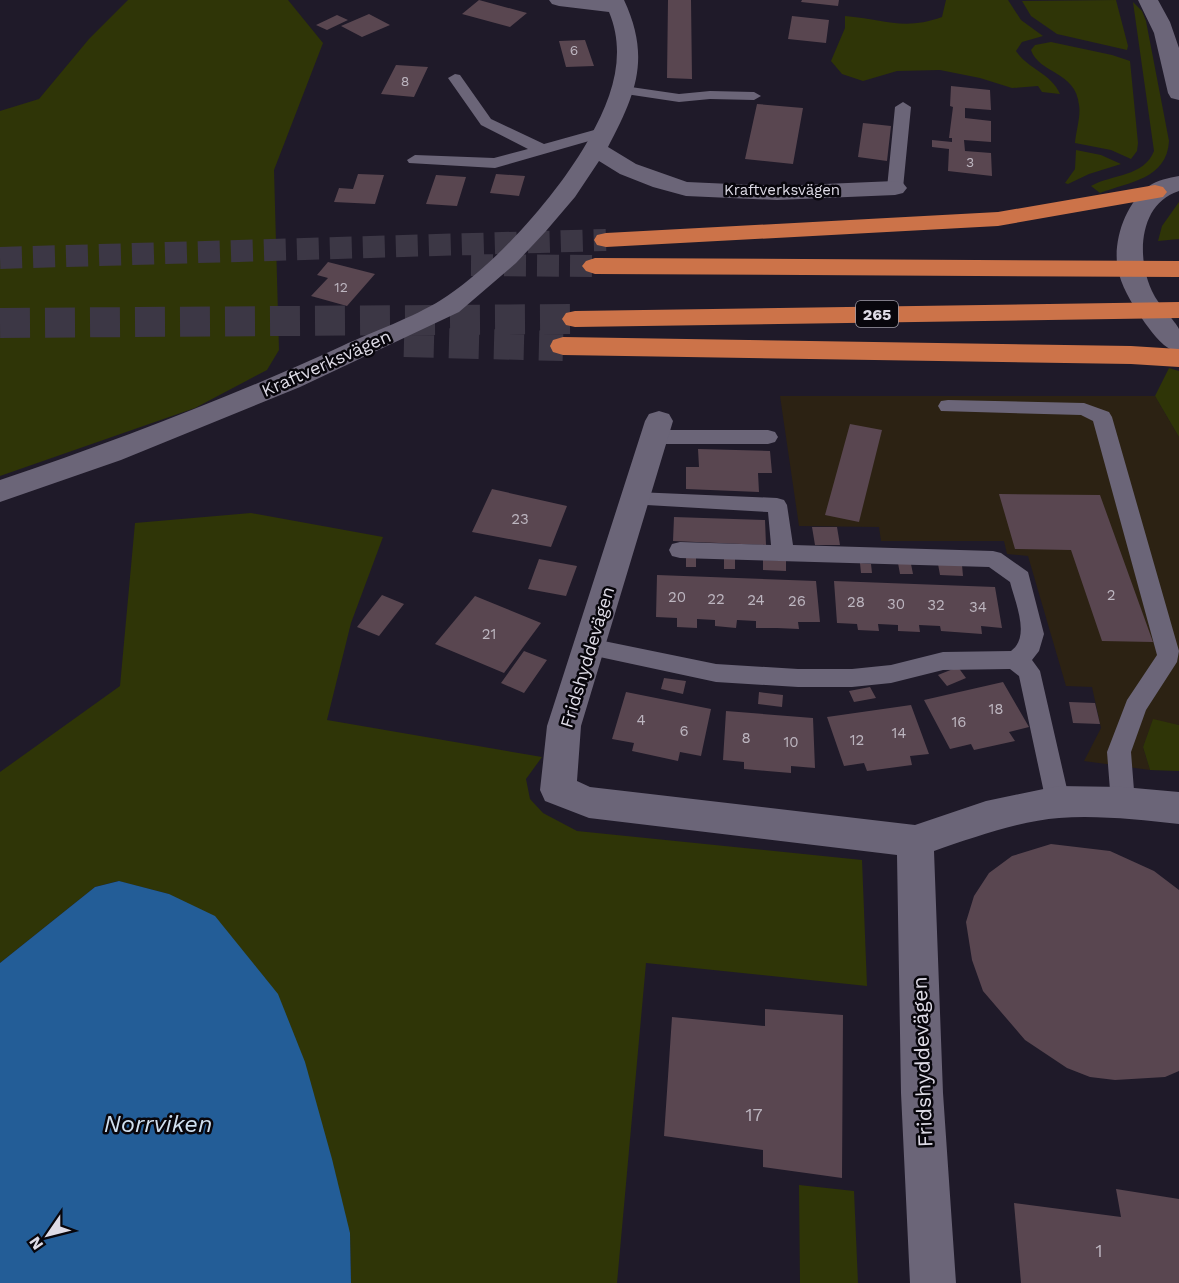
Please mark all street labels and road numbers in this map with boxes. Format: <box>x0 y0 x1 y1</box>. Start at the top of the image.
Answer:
street label: Kraftverksvägen <box>724 181 840 199</box>
road number: 265 <box>856 301 898 327</box>
street label: Kraftverksvägen <box>258 325 394 401</box>
street label: Fridshyddevägen <box>556 584 618 730</box>
street label: Fridshyddevägen <box>907 976 937 1148</box>

